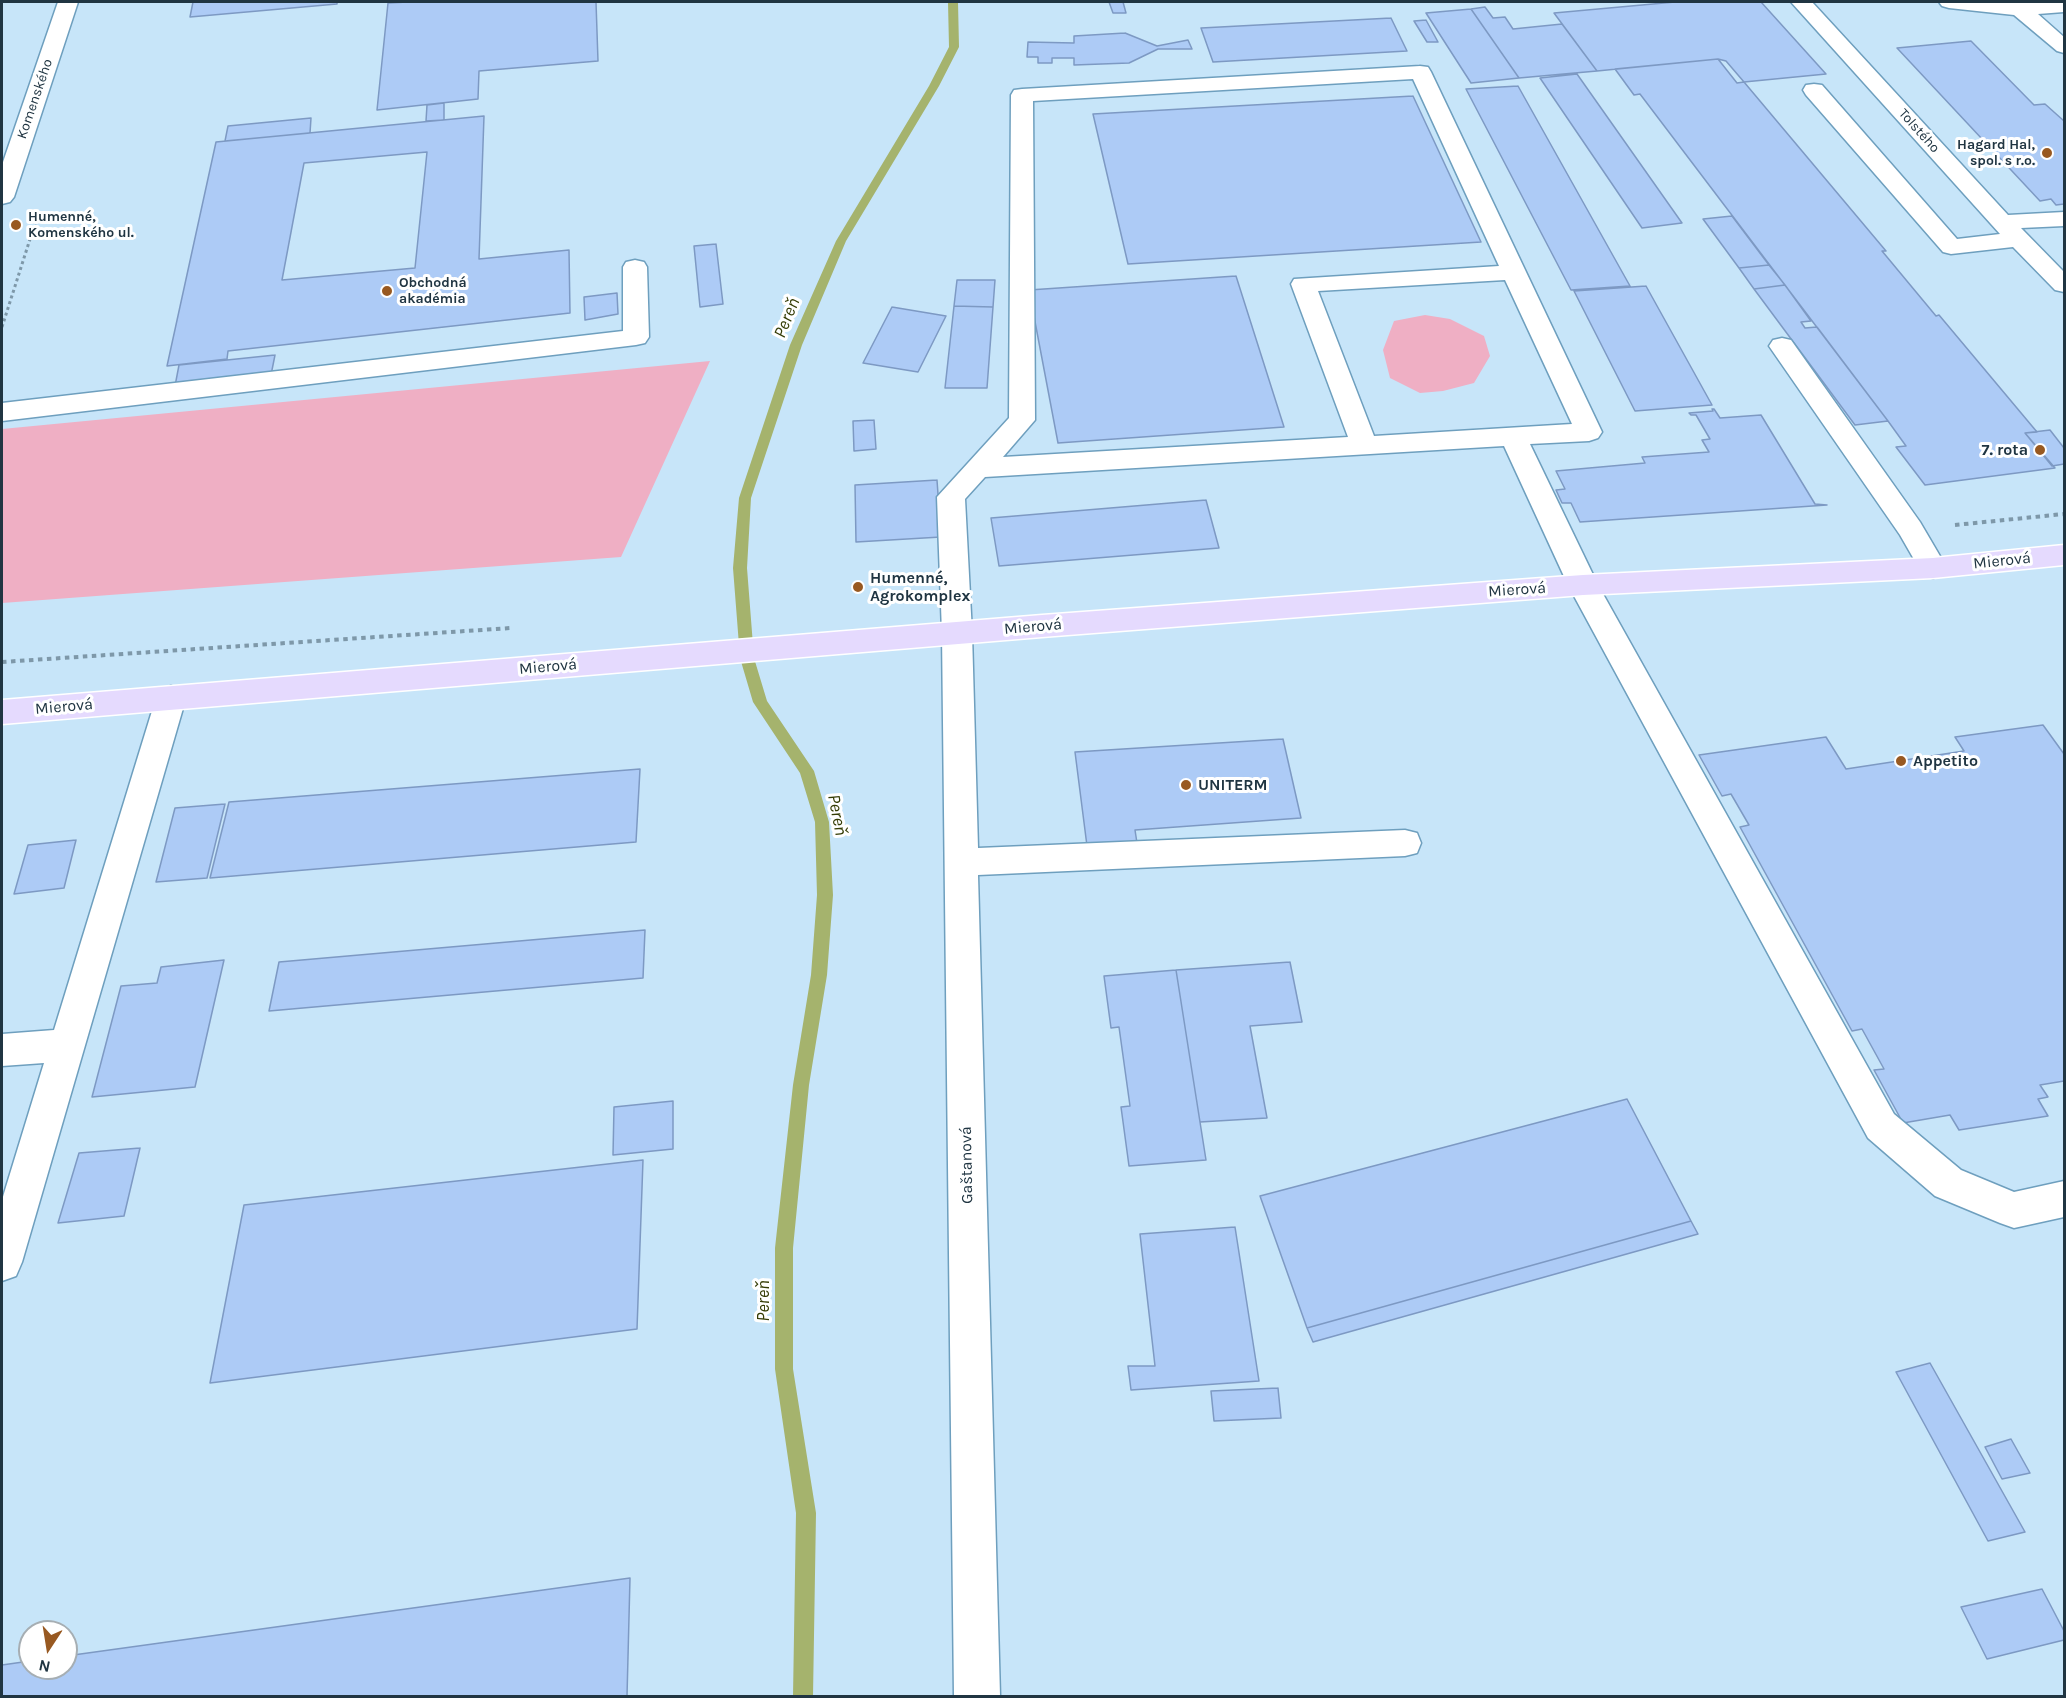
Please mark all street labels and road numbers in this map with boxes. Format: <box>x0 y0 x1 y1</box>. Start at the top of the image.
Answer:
street label: Komenského <box>13 57 57 141</box>
street label: Tolstého <box>1895 106 1943 156</box>
street label: Mierová <box>1972 548 2032 574</box>
street label: Mierová <box>1487 578 1547 602</box>
street label: Mierová <box>1003 615 1063 639</box>
street label: Mierová <box>518 655 578 679</box>
street label: Mierová <box>34 695 94 719</box>
street label: Gaštanová <box>957 1126 977 1204</box>

